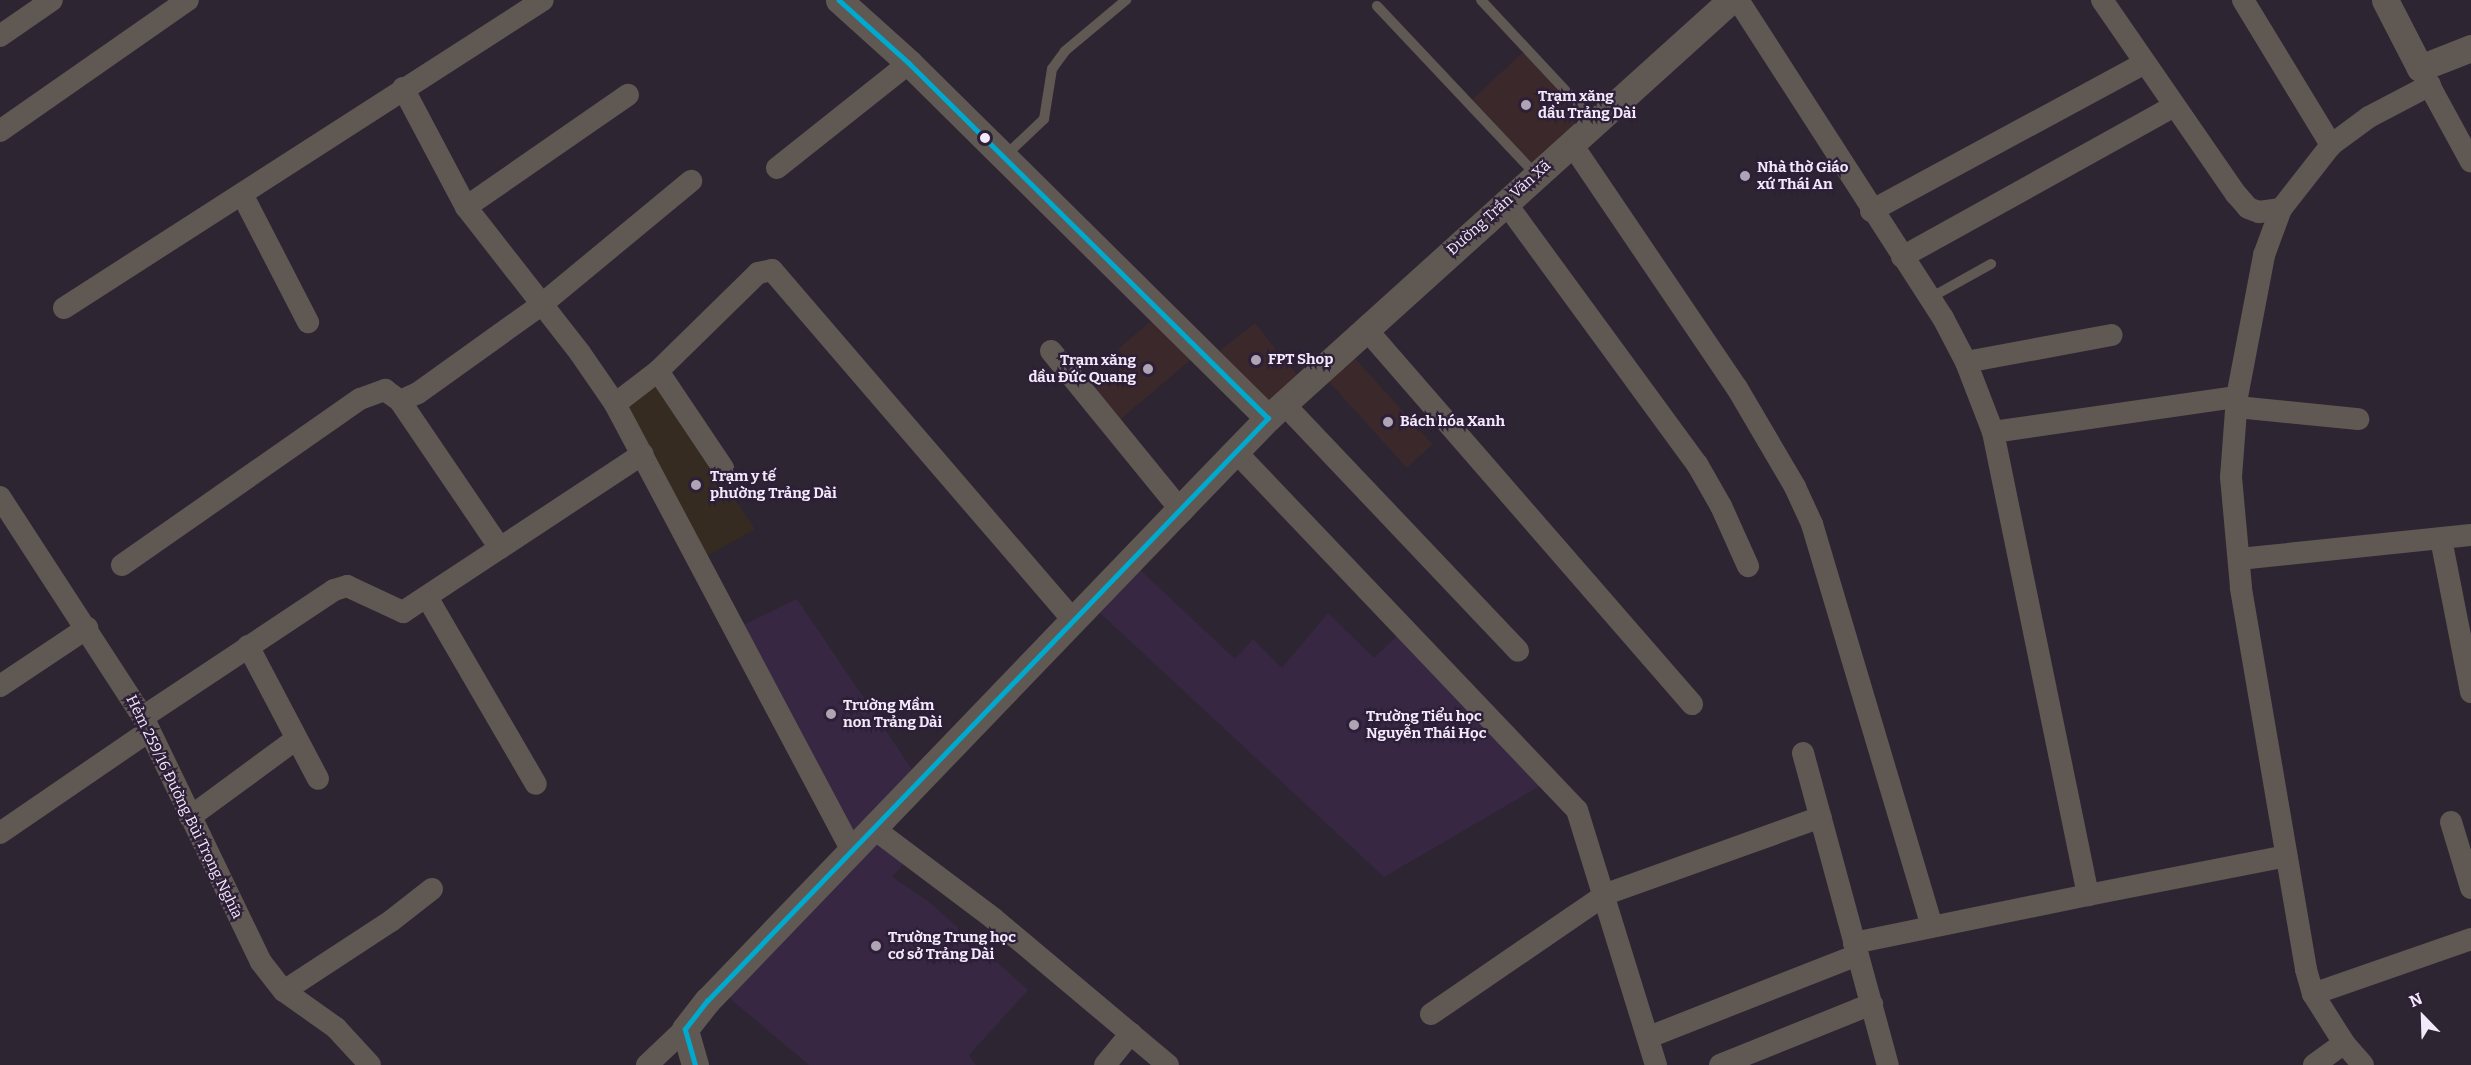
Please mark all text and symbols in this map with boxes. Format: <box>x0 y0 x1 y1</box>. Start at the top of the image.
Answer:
place label: Trạm xăng dầu Trảng Dài <box>1538 87 1636 122</box>
marker: Trạm xăng dầu Trảng Dài <box>1519 98 1533 112</box>
unlabelled marker <box>979 132 991 144</box>
street label: Đường Trần Văn Xã <box>1444 157 1554 259</box>
place label: Nhà thờ Giáo xứ Thái An <box>1757 158 1848 193</box>
marker: Nhà thờ Giáo xứ Thái An <box>1738 169 1752 183</box>
place label: Trạm xăng dầu Đức Quang <box>1028 351 1136 386</box>
place label: FPT Shop <box>1268 351 1333 369</box>
marker: FPT Shop <box>1249 353 1263 367</box>
marker: Trạm xăng dầu Đức Quang <box>1141 362 1155 376</box>
place label: Bách hóa Xanh <box>1400 413 1505 431</box>
marker: Bách hóa Xanh <box>1381 415 1395 429</box>
place label: Trạm y tế phường Trảng Dài <box>710 467 837 502</box>
marker: Trạm y tế phường Trảng Dài <box>687 476 705 494</box>
street label: Hẻm 259/16 Đường Bùi Trọng Nghĩa <box>122 692 246 922</box>
place label: Trường Mầm non Trảng Dài <box>843 696 942 731</box>
marker: Trường Mầm non Trảng Dài <box>824 707 838 721</box>
place label: Trường Tiểu học Nguyễn Thái Học <box>1366 707 1486 742</box>
marker: Trường Tiểu học Nguyễn Thái Học <box>1347 718 1361 732</box>
place label: Trường Trung học cơ sở Trảng Dài <box>888 928 1016 963</box>
marker: Trường Trung học cơ sở Trảng Dài <box>869 939 883 953</box>
north arrow <box>2393 987 2453 1047</box>
text: N <box>2406 989 2425 1011</box>

